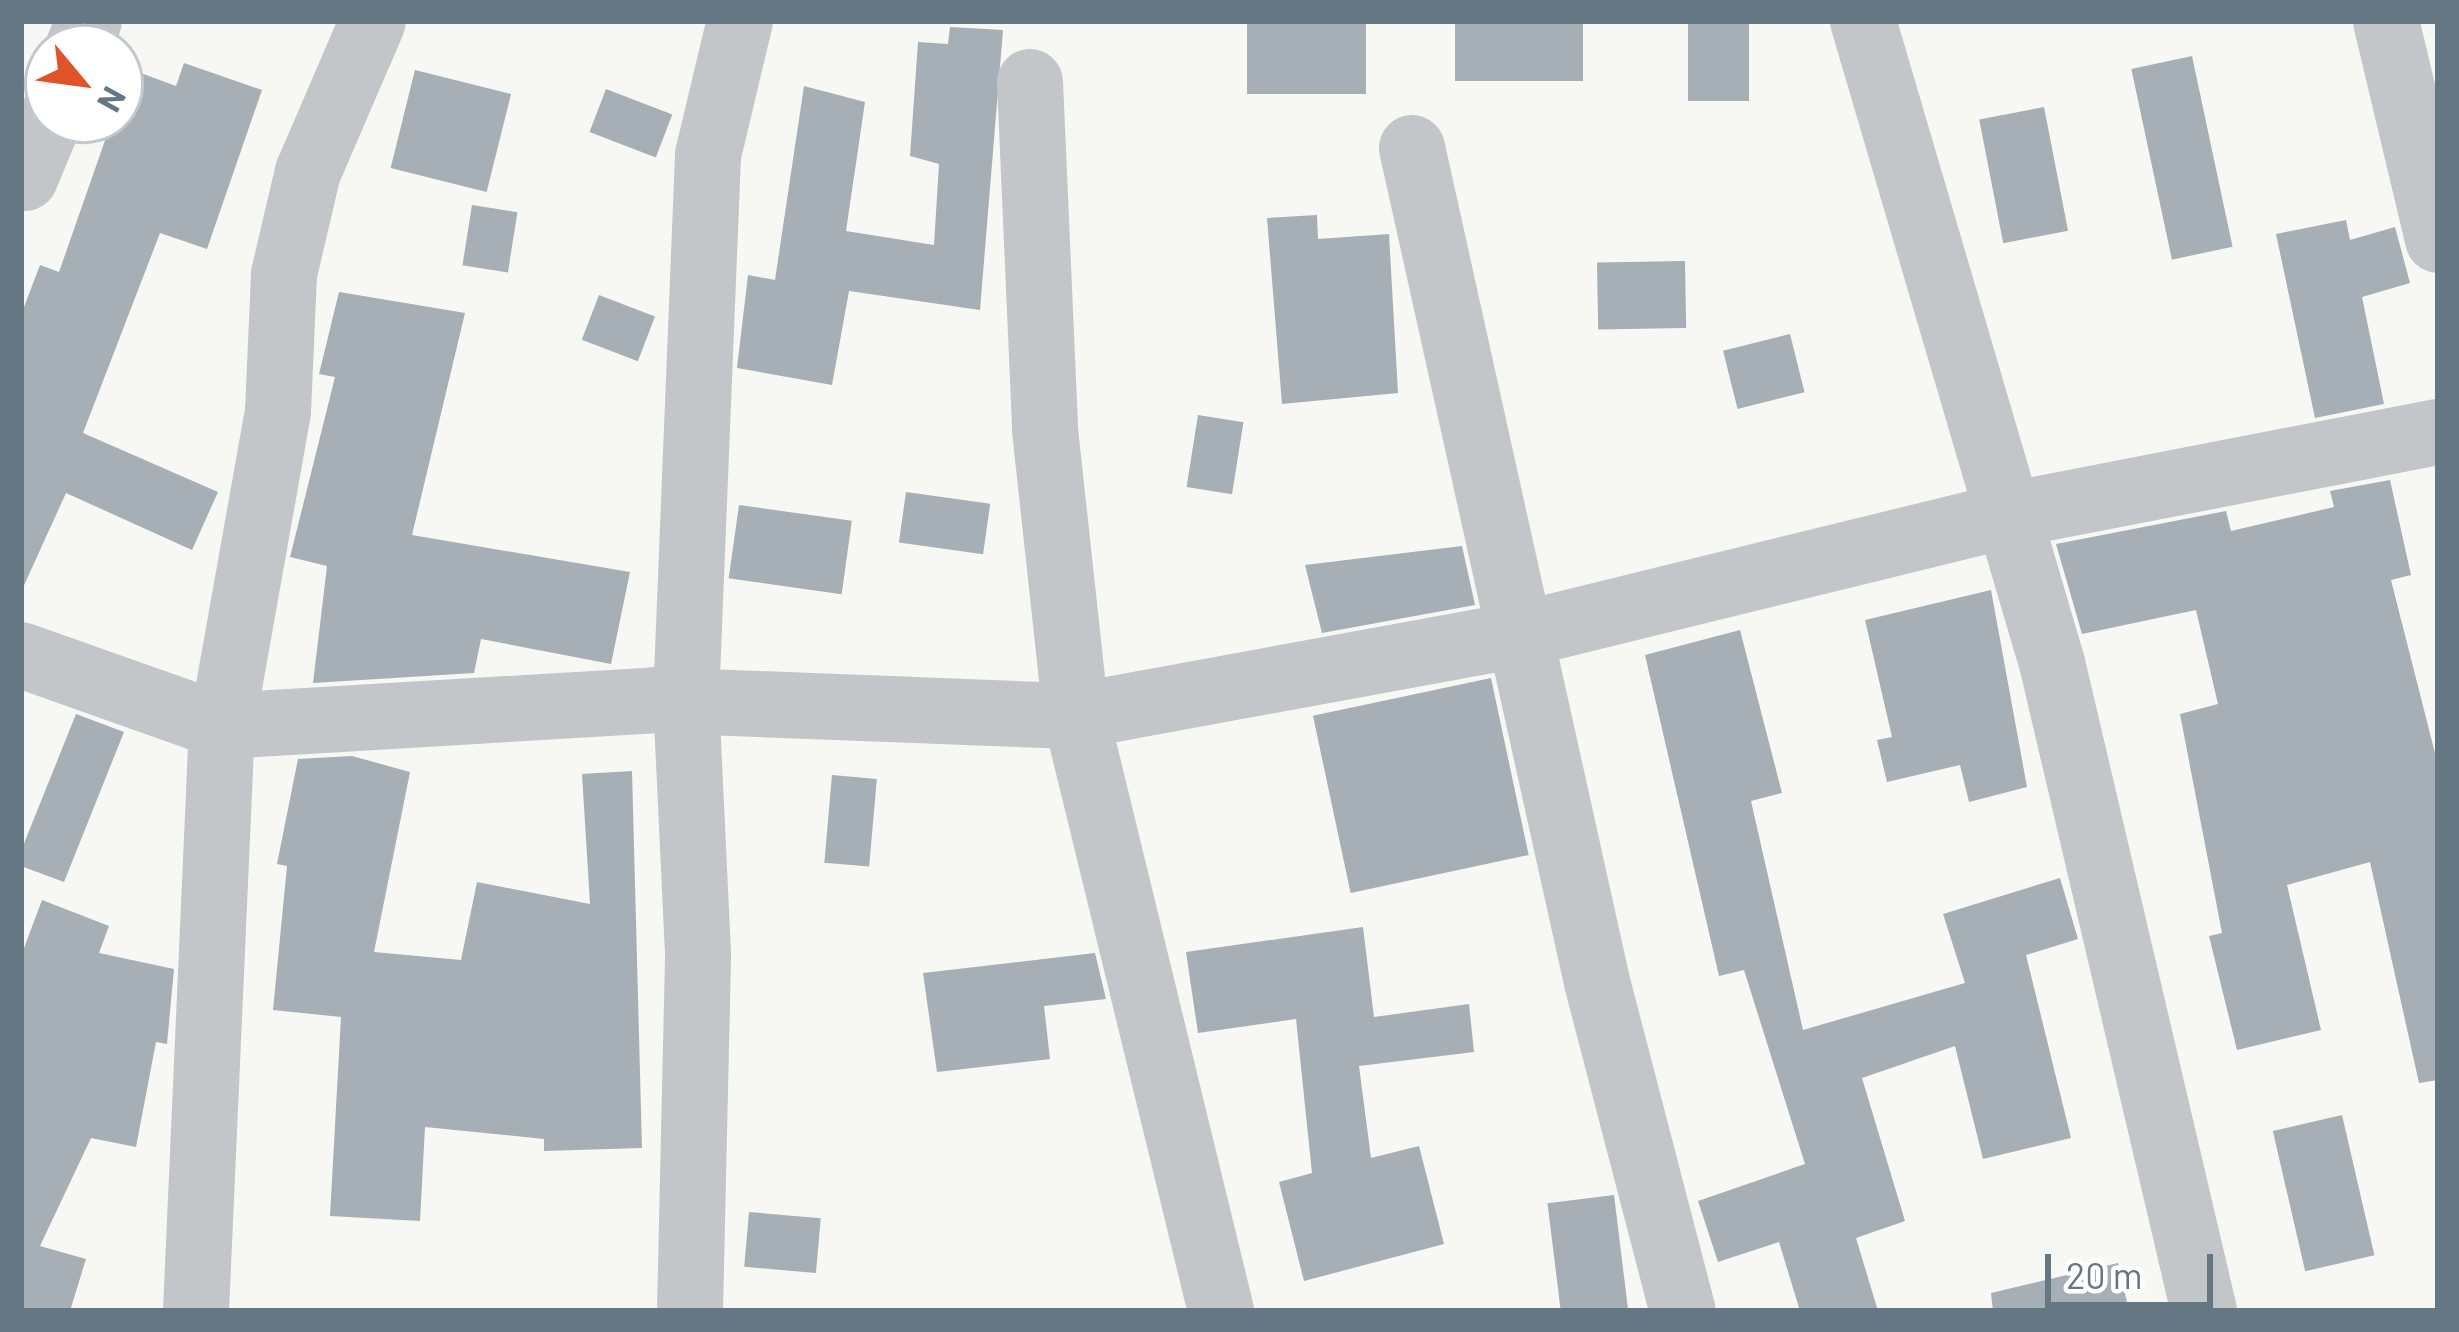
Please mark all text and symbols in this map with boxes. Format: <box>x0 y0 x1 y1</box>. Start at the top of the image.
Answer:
north arrow <box>24 24 144 144</box>
text: N <box>90 81 136 119</box>
scale bar <box>2051 1230 2219 1304</box>
text: 20 m <box>2066 1253 2143 1296</box>

